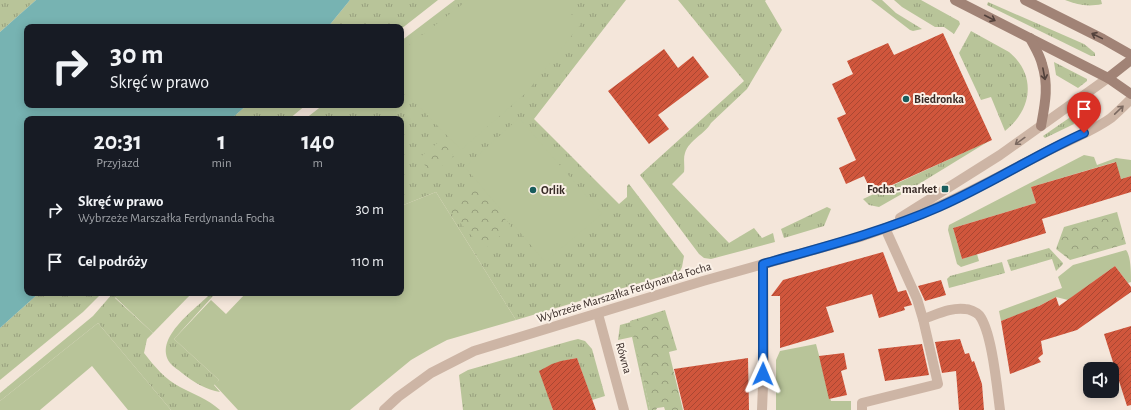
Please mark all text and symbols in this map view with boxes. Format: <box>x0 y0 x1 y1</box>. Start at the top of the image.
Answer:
one-way arrow <box>983 15 995 22</box>
one-way arrow <box>1091 32 1103 39</box>
icon: right <box>44 40 96 92</box>
text: 30 m <box>110 41 163 69</box>
one-way arrow <box>1040 67 1048 80</box>
text: Skręć w prawo <box>110 74 209 92</box>
pin <box>1067 92 1101 133</box>
place label: Biedronka <box>914 93 964 105</box>
marker: Biedronka <box>901 94 911 104</box>
icon: arrive <box>1073 98 1095 120</box>
one-way arrow <box>1114 105 1124 115</box>
text: 20:31 <box>94 130 142 154</box>
text: 1 <box>217 130 226 154</box>
text: 140 <box>301 130 334 154</box>
one-way arrow <box>1014 137 1025 145</box>
text: Przyjazd <box>96 157 139 170</box>
text: min <box>211 157 232 170</box>
text: m <box>313 157 323 170</box>
place label: Focha - market <box>867 183 937 195</box>
place label: Orlik <box>541 184 565 196</box>
marker: Focha - market <box>940 184 950 194</box>
marker: Orlik <box>528 185 538 195</box>
text: Skręć w prawo <box>78 194 163 209</box>
icon: right <box>44 199 66 221</box>
text: 30 m <box>355 202 384 217</box>
text: Wybrzeże Marszałka Ferdynanda Focha <box>78 212 275 225</box>
icon: arrive <box>44 251 66 273</box>
text: Cel podróży <box>78 254 147 269</box>
text: 110 m <box>351 254 384 269</box>
street label: Wybrzeże Marszałka Ferdynanda Focha <box>535 260 713 325</box>
street label: Równa <box>614 341 634 375</box>
position arrow <box>742 353 784 395</box>
map controls <box>1083 362 1119 398</box>
button: sound <box>1083 362 1119 398</box>

